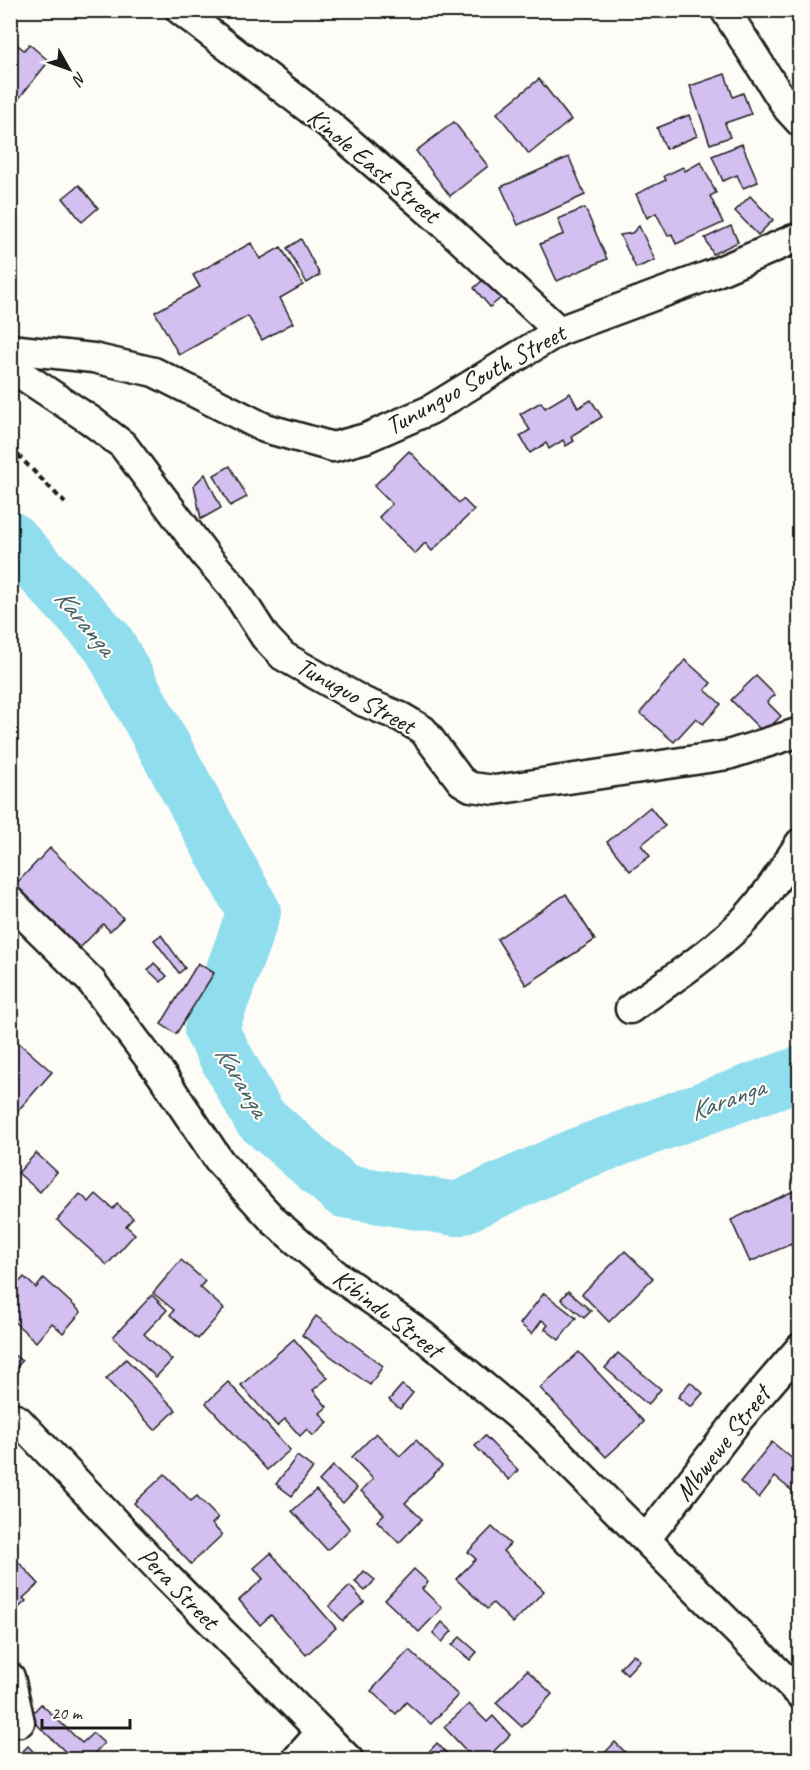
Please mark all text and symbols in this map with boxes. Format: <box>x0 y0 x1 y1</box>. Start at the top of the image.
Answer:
north arrow <box>39 39 99 99</box>
text: N <box>67 68 91 91</box>
street label: Kinole East Street <box>301 100 449 232</box>
street label: Tununguo South Street <box>379 315 573 443</box>
water label: Karanga <box>47 581 125 665</box>
street label: Tunuguo Street <box>290 649 423 743</box>
water label: Karanga <box>207 1039 278 1125</box>
water label: Karanga <box>685 1069 772 1128</box>
street label: Kibindu Street <box>326 1261 452 1367</box>
street label: Mbwewe Street <box>667 1377 780 1507</box>
street label: Pera Street <box>131 1540 228 1638</box>
scale bar <box>42 1692 130 1730</box>
text: 20 m <box>51 1702 84 1724</box>

